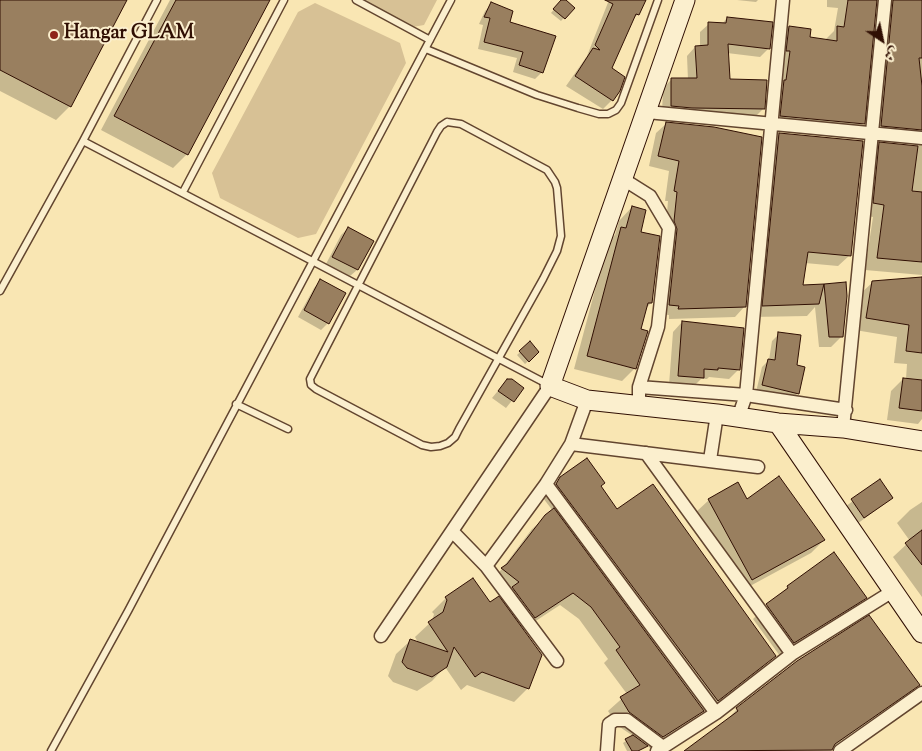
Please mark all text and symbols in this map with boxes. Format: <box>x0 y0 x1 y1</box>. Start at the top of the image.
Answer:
north arrow <box>857 15 907 65</box>
place label: Hangar GLAM <box>64 23 194 47</box>
marker: Hangar GLAM <box>48 29 60 41</box>
text: ش <box>879 40 902 65</box>

